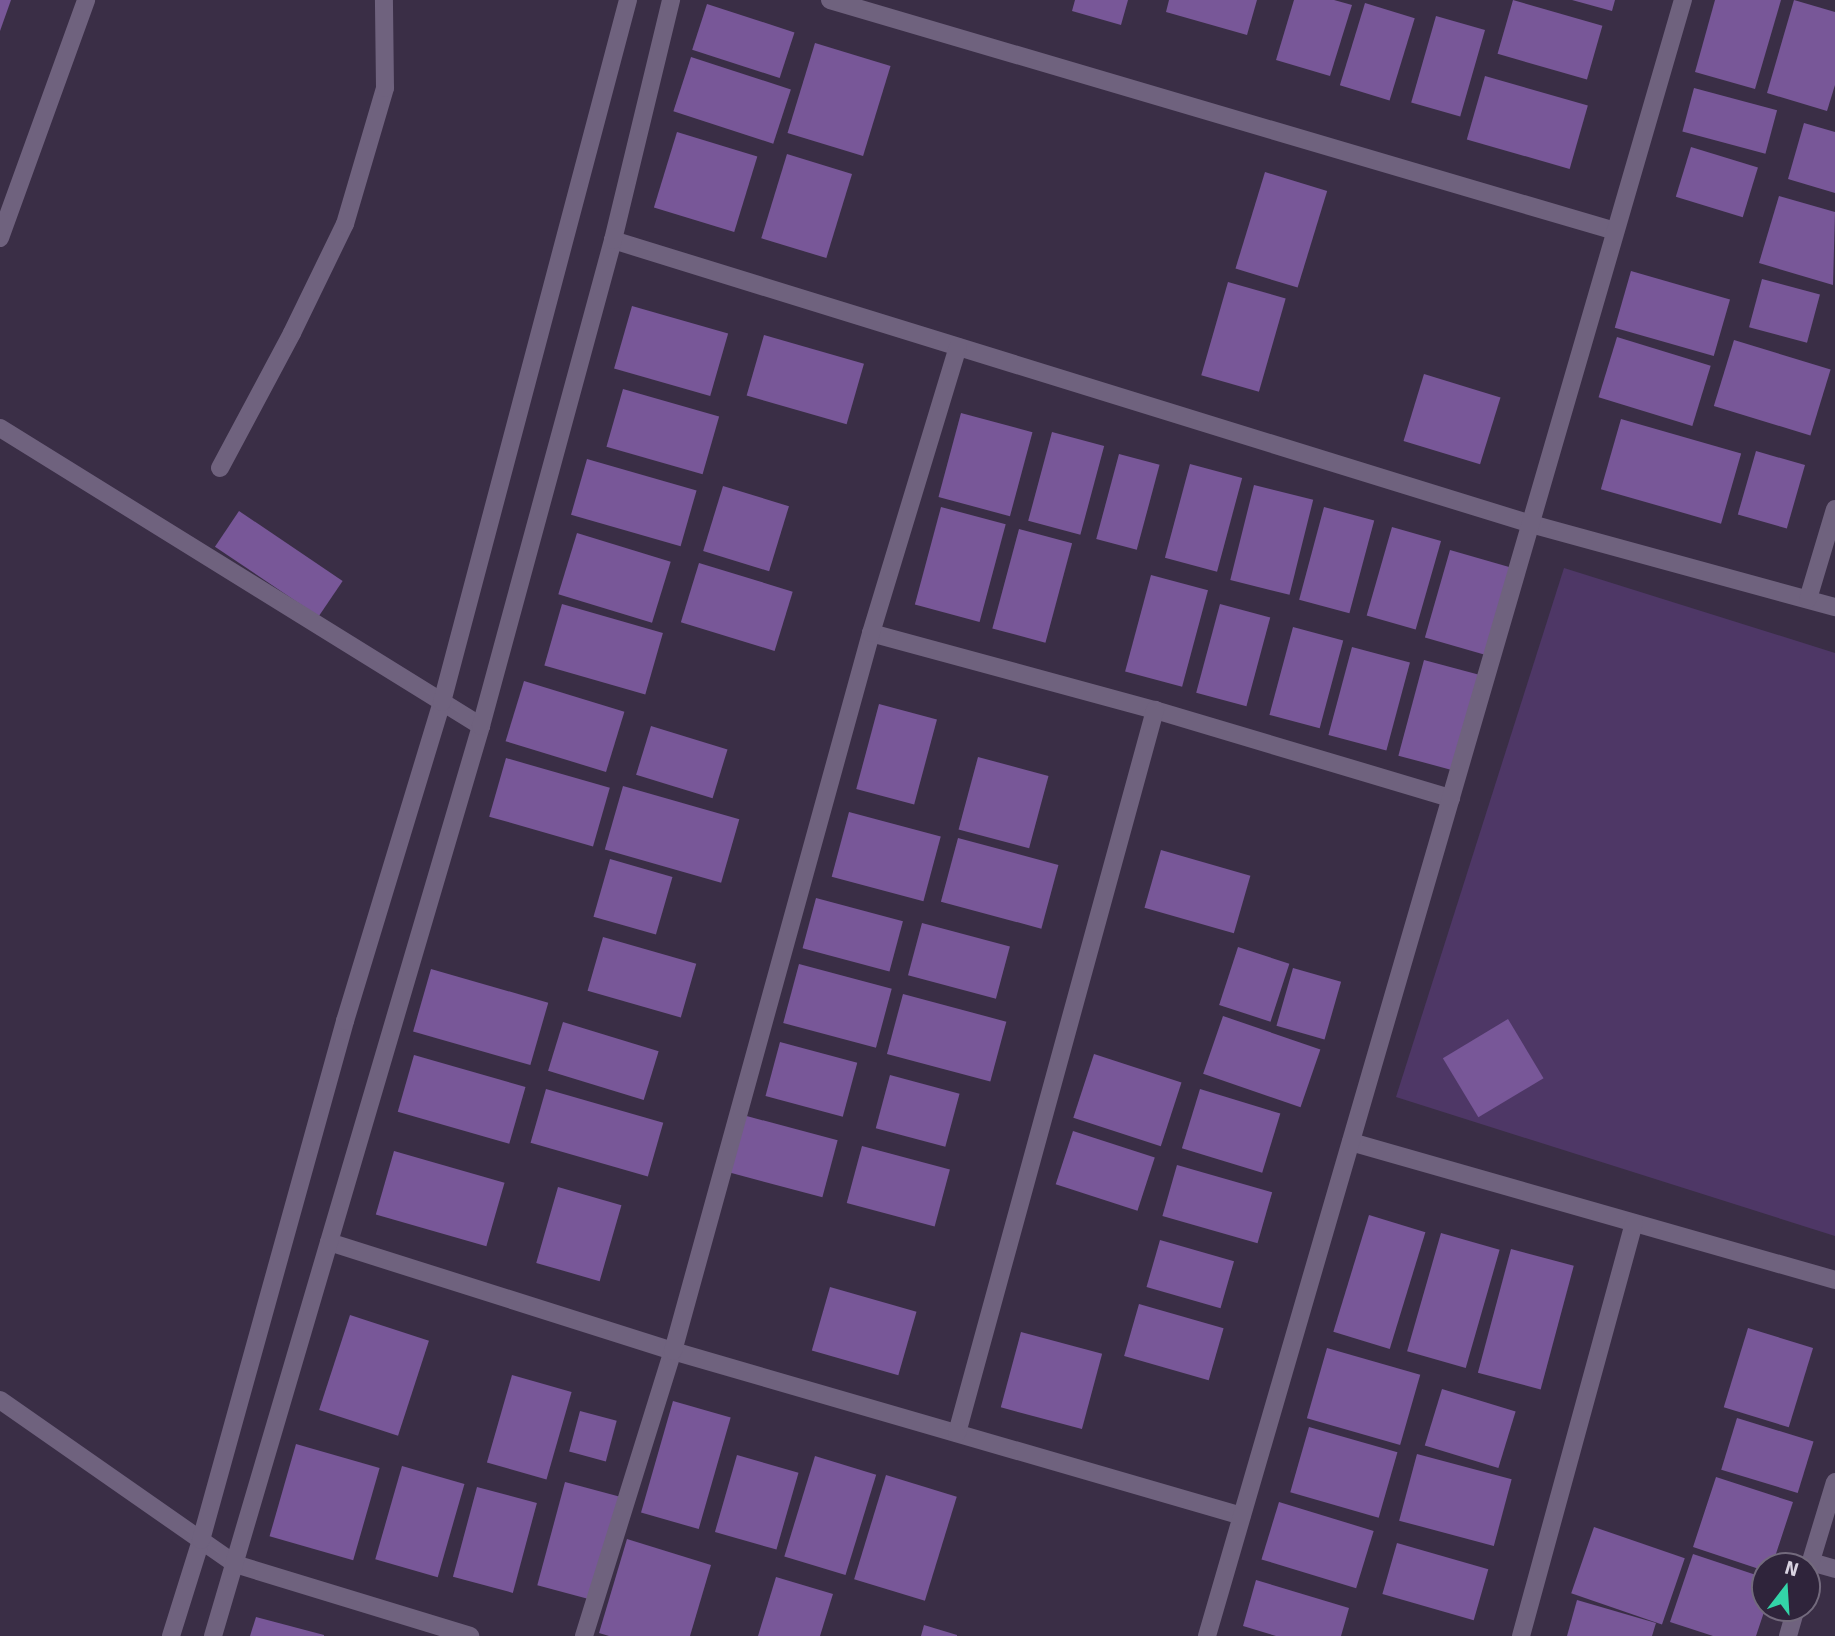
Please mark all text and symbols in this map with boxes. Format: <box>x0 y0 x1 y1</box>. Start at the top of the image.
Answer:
north arrow <box>1751 1552 1821 1622</box>
text: N <box>1782 1555 1801 1582</box>

